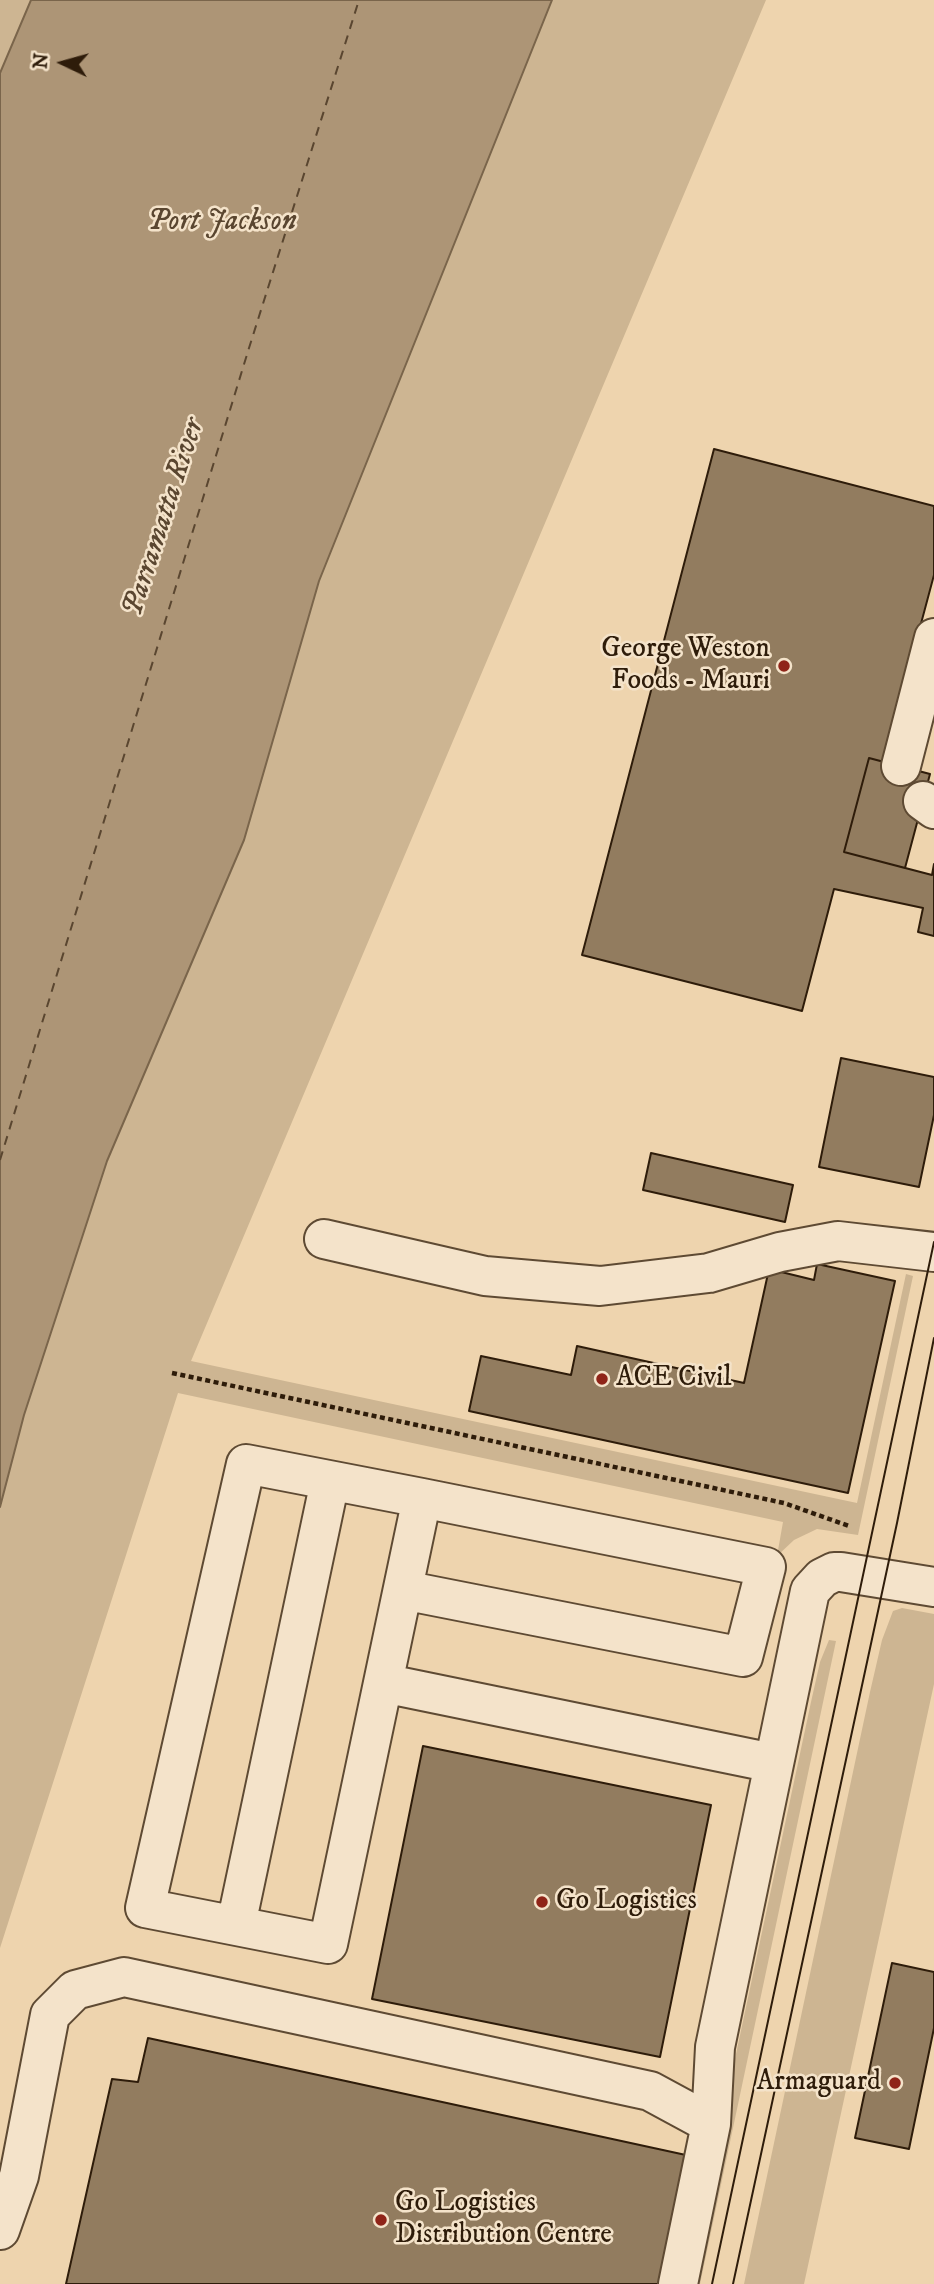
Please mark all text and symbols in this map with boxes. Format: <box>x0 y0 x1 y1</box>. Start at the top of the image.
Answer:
north arrow <box>28 28 98 98</box>
text: N <box>29 52 54 70</box>
water label: Port Jackson <box>147 205 297 241</box>
water label: Parramatta River <box>116 414 214 622</box>
place label: George Weston Foods - Mauri <box>601 633 770 699</box>
marker: George Weston Foods - Mauri <box>776 658 792 674</box>
place label: ACE Civil <box>616 1362 732 1396</box>
marker: ACE Civil <box>594 1371 610 1387</box>
place label: Go Logistics <box>556 1885 697 1919</box>
marker: Go Logistics <box>534 1894 550 1910</box>
place label: Armaguard <box>756 2066 881 2100</box>
marker: Armaguard <box>887 2075 903 2091</box>
place label: Go Logistics Distribution Centre <box>395 2187 612 2253</box>
marker: Go Logistics Distribution Centre <box>373 2212 389 2228</box>

